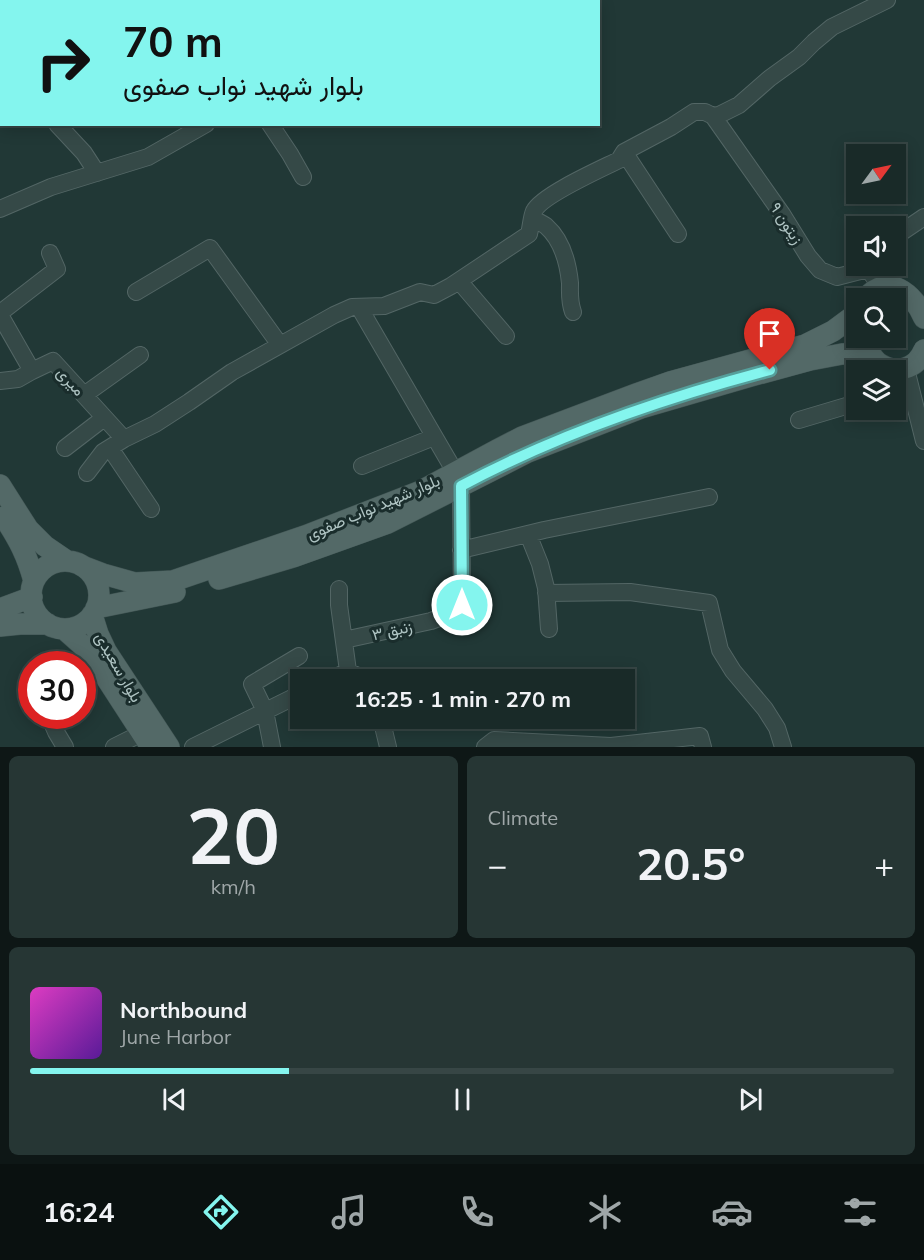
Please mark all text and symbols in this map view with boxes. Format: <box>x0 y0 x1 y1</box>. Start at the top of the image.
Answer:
text: 70 m <box>123 15 223 68</box>
icon: right <box>24 24 102 102</box>
text: بلوار شهید نواب صفوی <box>123 68 364 102</box>
north arrow <box>846 144 906 204</box>
map controls <box>846 144 906 420</box>
street label: زیتون ۹ <box>765 198 808 248</box>
button: sound <box>846 216 906 276</box>
button: search <box>846 288 906 348</box>
pin <box>744 308 795 370</box>
icon: arrive <box>753 317 786 350</box>
button: layers <box>846 360 906 420</box>
street label: میری <box>52 362 89 400</box>
street label: بلوار شهید نواب صفوی <box>303 470 443 545</box>
position arrow <box>430 573 494 637</box>
street label: زنبق ۳ <box>370 616 414 645</box>
street label: بلوار سعیدی <box>90 628 147 706</box>
speed limit sign: 30 <box>18 651 96 729</box>
text: 16:25 · 1 min · 270 m <box>354 685 571 713</box>
text: 20 <box>186 786 280 884</box>
text: Climate <box>488 805 558 830</box>
text: 20.5° <box>636 835 745 891</box>
text: − <box>488 844 507 885</box>
text: + <box>874 844 894 885</box>
text: km/h <box>211 874 256 899</box>
text: Northbound <box>120 996 247 1024</box>
text: June Harbor <box>120 1024 231 1049</box>
icon: previous <box>158 1083 191 1116</box>
icon: pause <box>446 1083 479 1116</box>
icon: next <box>734 1083 767 1116</box>
icon: directions <box>200 1191 242 1233</box>
icon: music <box>328 1191 370 1233</box>
icon: phone <box>456 1191 498 1233</box>
icon: climate <box>584 1191 626 1233</box>
icon: car <box>711 1191 753 1233</box>
icon: filters <box>839 1191 881 1233</box>
text: 16:24 <box>43 1195 114 1229</box>

